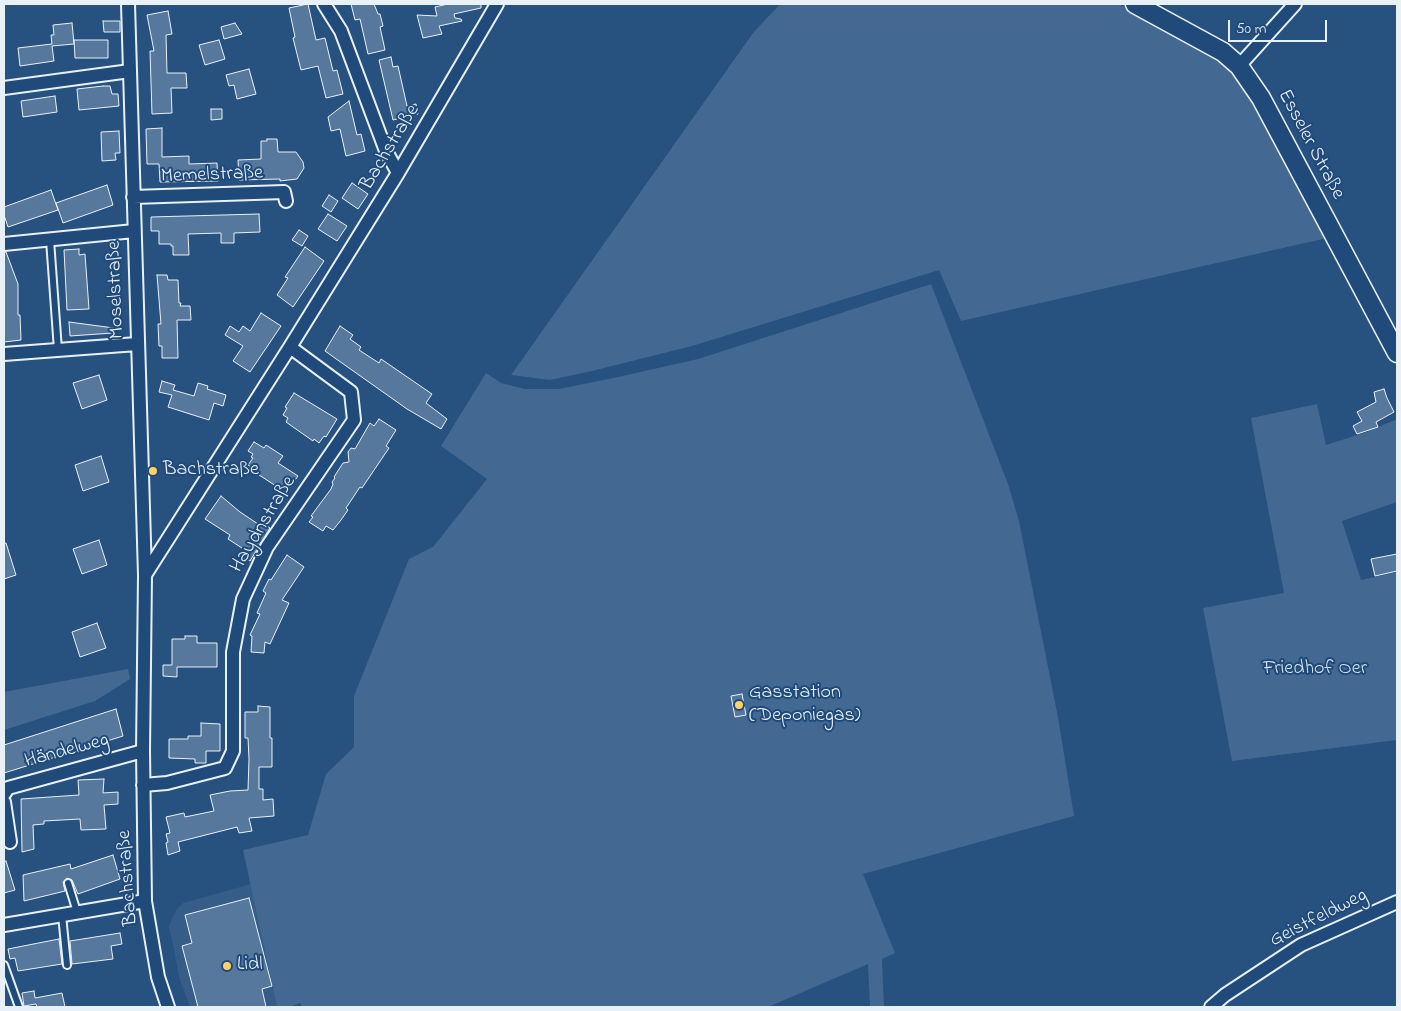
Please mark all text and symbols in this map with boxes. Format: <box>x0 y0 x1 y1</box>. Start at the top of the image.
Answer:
scale bar <box>1231 10 1330 42</box>
text: 50 m <box>1236 18 1266 40</box>
street label: Esseler Straße <box>1271 86 1349 204</box>
street label: Bachstraße <box>356 101 426 195</box>
street label: Memelstraße <box>160 162 264 190</box>
street label: Moselstraße <box>103 240 131 340</box>
place label: Bachstraße <box>163 459 259 483</box>
marker: Bachstraße <box>147 465 159 477</box>
street label: Haydnstraße <box>226 472 302 578</box>
park label: Friedhof Oer <box>1263 658 1367 682</box>
place label: Gasstation (Deponiegas) <box>749 682 861 729</box>
marker: Gasstation (Deponiegas) <box>733 699 745 711</box>
street label: Händelweg <box>22 729 112 775</box>
street label: Bachstraße <box>114 829 144 927</box>
street label: Geistfeldweg <box>1266 884 1372 954</box>
place label: Lidl <box>237 954 263 978</box>
marker: Lidl <box>221 960 233 972</box>

